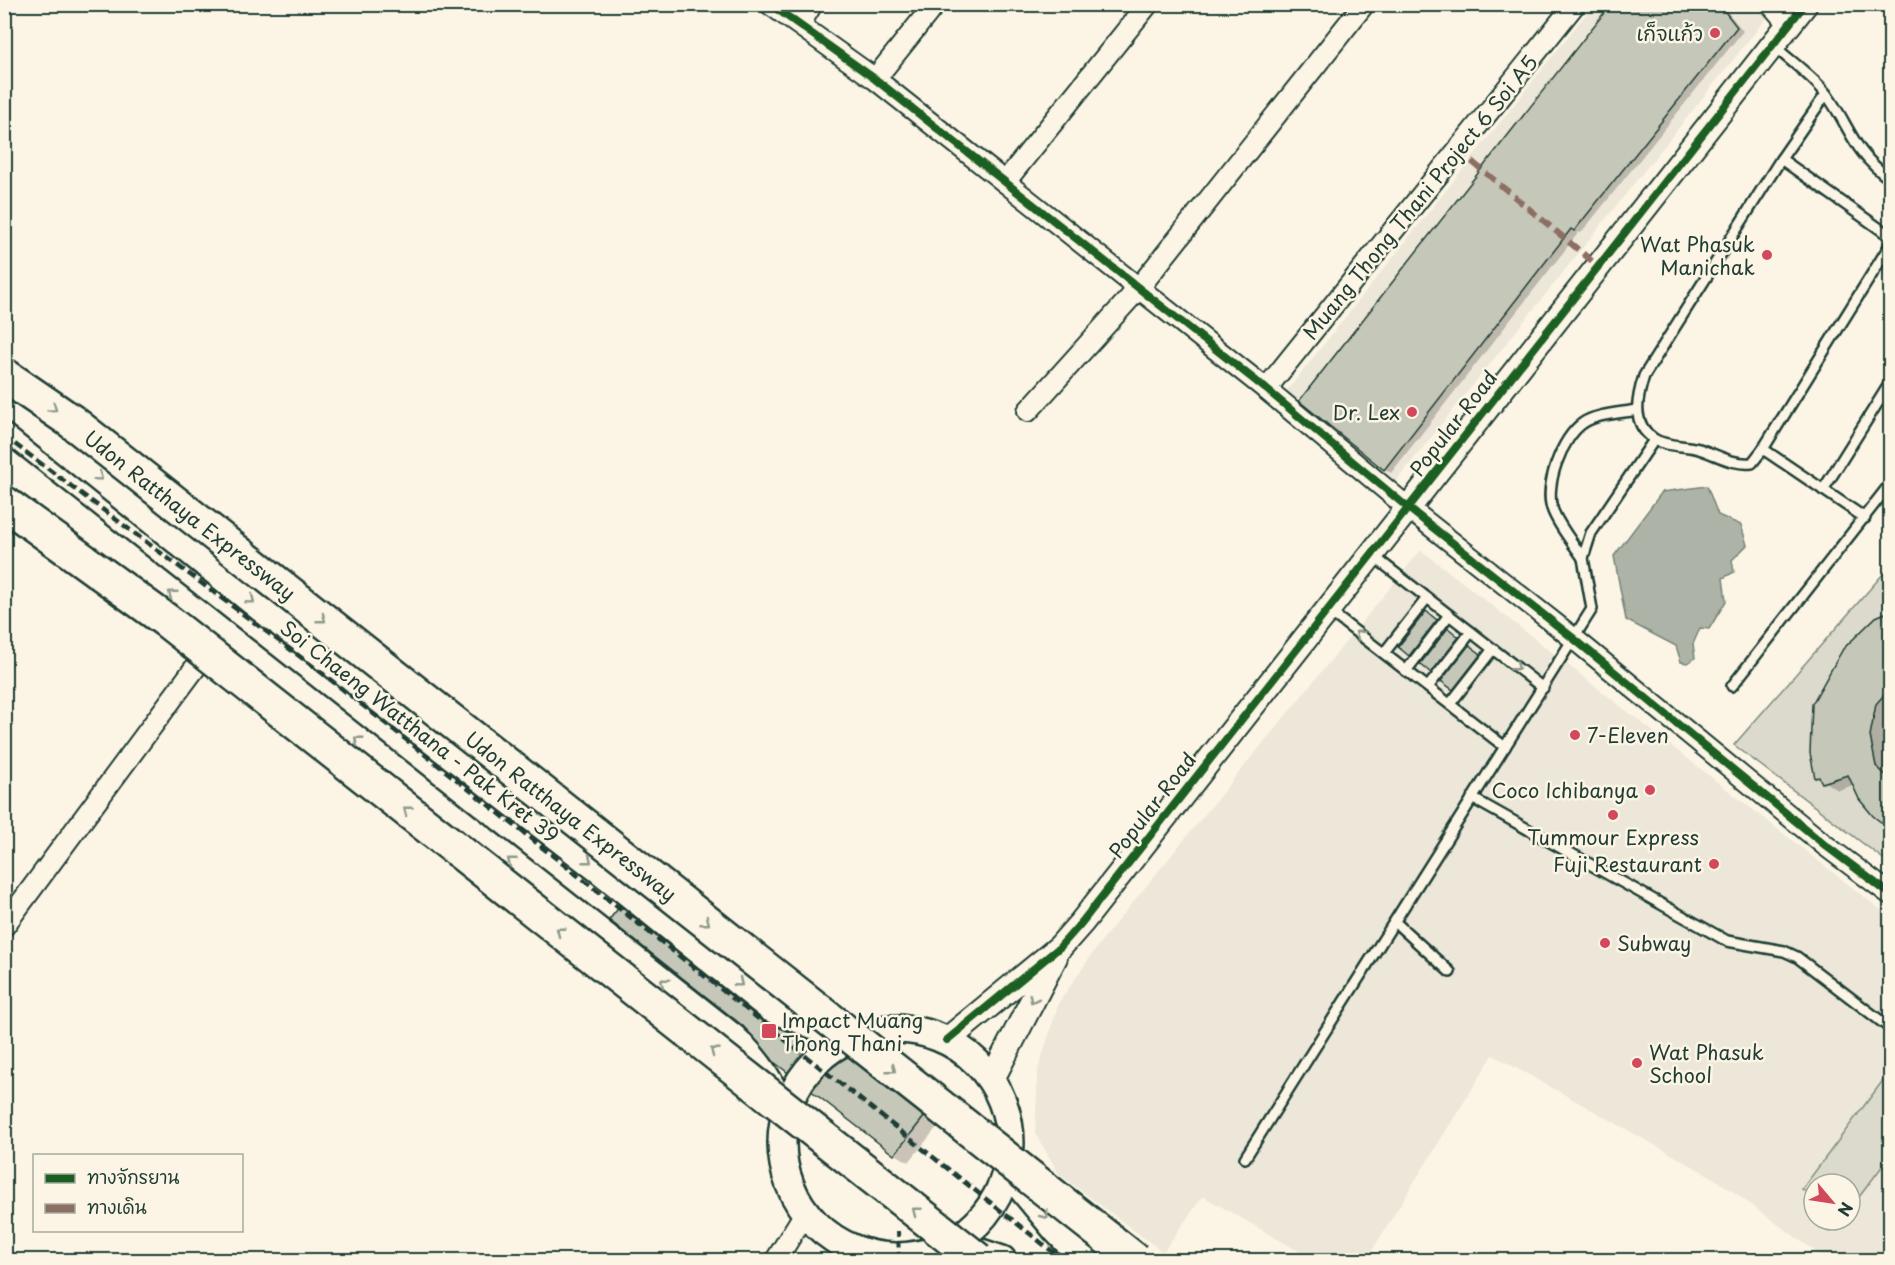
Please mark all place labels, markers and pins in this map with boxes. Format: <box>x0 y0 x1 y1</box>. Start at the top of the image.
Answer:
place label: เก็จแก้ว <box>1636 18 1703 48</box>
marker: เก็จแก้ว <box>1708 26 1722 40</box>
place label: Wat Phasuk Manichak <box>1640 229 1755 282</box>
marker: Wat Phasuk Manichak <box>1760 248 1774 262</box>
place label: Dr. Lex <box>1333 397 1400 427</box>
marker: Dr. Lex <box>1405 405 1419 419</box>
place label: 7-Eleven <box>1587 720 1669 750</box>
marker: 7-Eleven <box>1568 728 1582 742</box>
place label: Coco Ichibanya <box>1492 775 1639 805</box>
marker: Coco Ichibanya <box>1643 783 1657 797</box>
marker: Tummour Express <box>1606 808 1620 822</box>
place label: Tummour Express <box>1527 822 1699 852</box>
place label: Fuji Restaurant <box>1553 849 1702 879</box>
marker: Fuji Restaurant <box>1707 857 1721 871</box>
place label: Subway <box>1617 928 1691 958</box>
marker: Subway <box>1598 936 1612 950</box>
place label: Impact Muang Thong Thani <box>782 1005 923 1058</box>
marker: Impact Muang Thong Thani <box>760 1022 778 1040</box>
place label: Wat Phasuk School <box>1649 1037 1764 1090</box>
marker: Wat Phasuk School <box>1630 1056 1644 1070</box>

